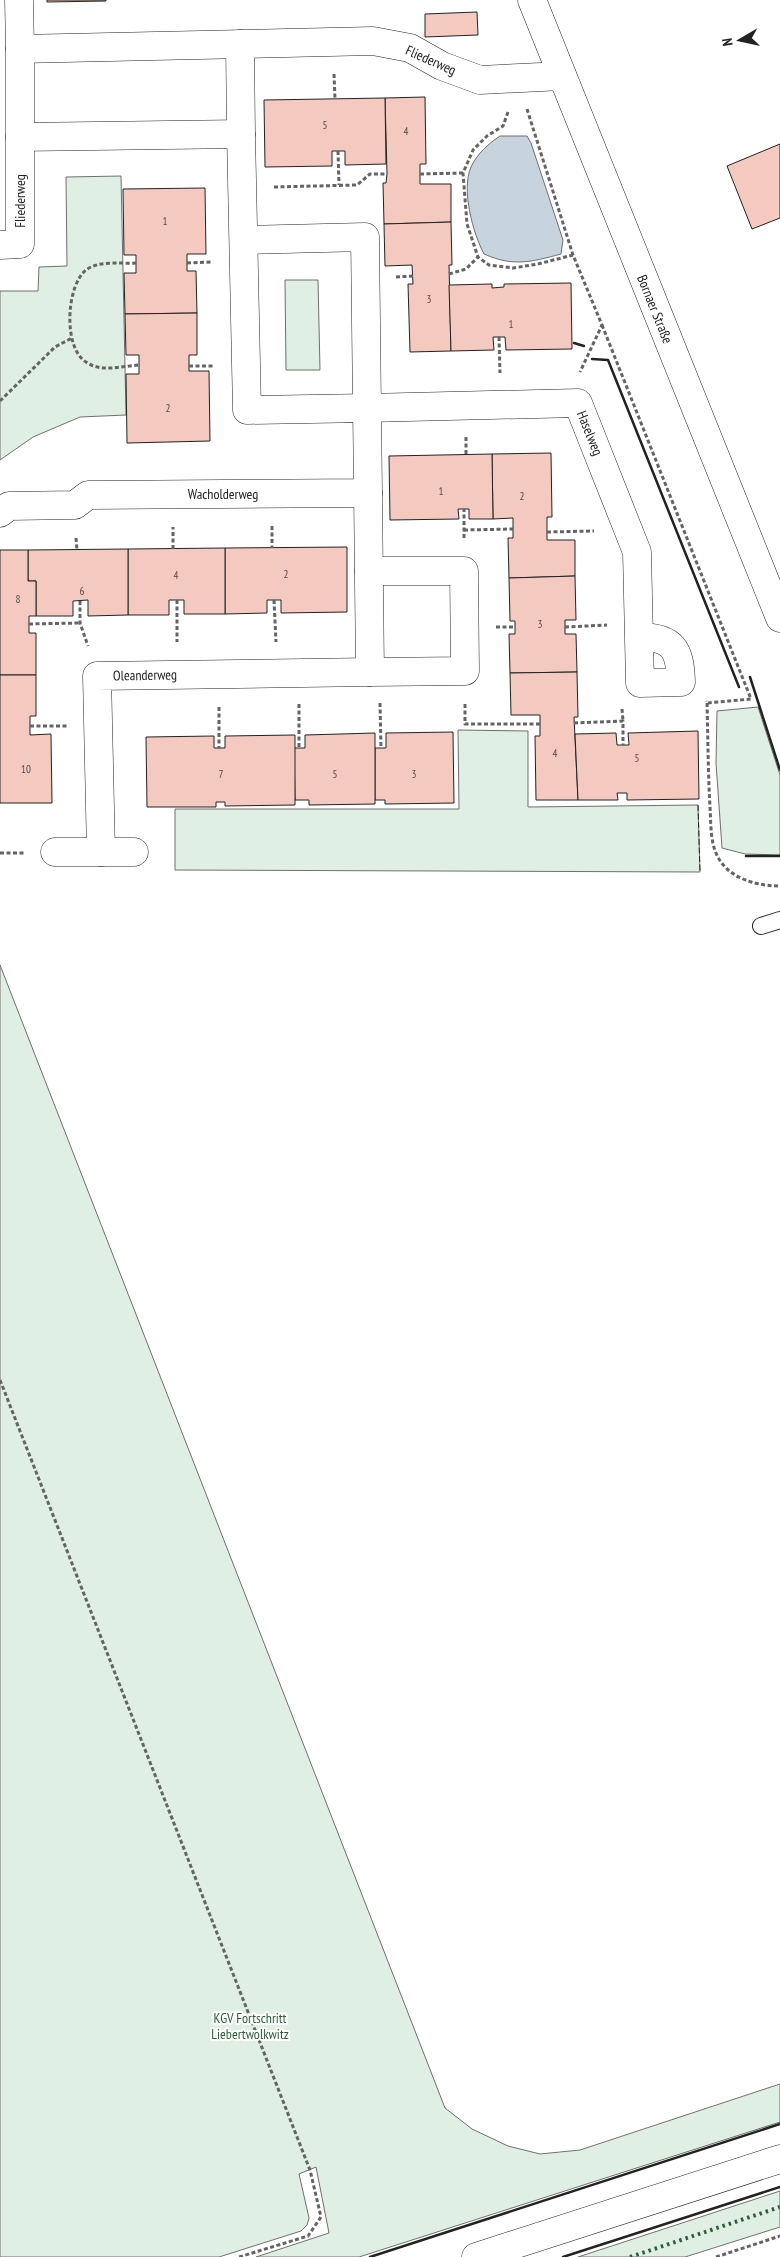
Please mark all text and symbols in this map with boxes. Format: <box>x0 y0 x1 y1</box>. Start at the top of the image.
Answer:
north arrow <box>715 15 765 65</box>
text: N <box>718 37 737 47</box>
street label: Fliederweg <box>403 41 459 79</box>
house number: 5 <box>323 118 328 132</box>
house number: 4 <box>404 124 409 138</box>
street label: Fliederweg <box>11 174 29 228</box>
house number: 1 <box>163 214 168 228</box>
street label: Bornaer Straße <box>633 272 677 346</box>
house number: 3 <box>427 292 432 306</box>
house number: 1 <box>509 317 514 331</box>
house number: 2 <box>166 401 171 415</box>
street label: Haselweg <box>573 408 607 458</box>
house number: 1 <box>439 484 444 498</box>
street label: Wacholderweg <box>188 485 258 503</box>
house number: 2 <box>520 489 525 503</box>
house number: 2 <box>284 567 289 581</box>
house number: 4 <box>174 568 179 582</box>
house number: 6 <box>80 584 85 598</box>
house number: 8 <box>16 592 21 606</box>
house number: 3 <box>538 617 543 631</box>
street label: Oleanderweg <box>113 665 177 685</box>
house number: 4 <box>553 746 558 760</box>
house number: 5 <box>635 751 640 765</box>
house number: 10 <box>21 762 31 776</box>
house number: 7 <box>219 767 224 781</box>
house number: 5 <box>333 767 338 781</box>
house number: 3 <box>412 767 417 781</box>
park label: KGV Fortschritt Liebertwolkwitz <box>211 2009 289 2043</box>

